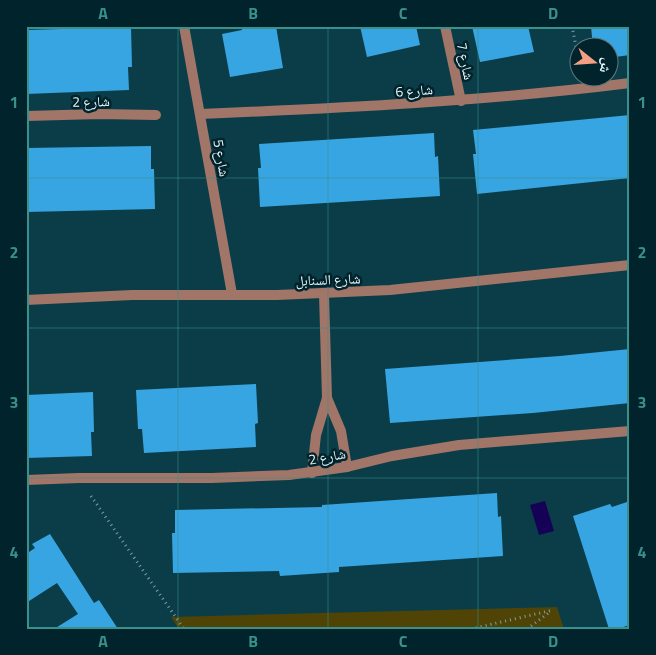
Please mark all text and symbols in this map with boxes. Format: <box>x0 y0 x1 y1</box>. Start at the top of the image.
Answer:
text: A <box>98 1 108 25</box>
text: B <box>248 1 258 25</box>
text: C <box>399 1 408 25</box>
text: D <box>548 1 558 25</box>
north arrow <box>568 38 618 88</box>
street label: شارع 7 <box>452 40 480 82</box>
text: ش <box>595 56 619 76</box>
street label: شارع 6 <box>395 78 433 102</box>
text: 1 <box>10 90 18 114</box>
street label: شارع 2 <box>72 90 110 112</box>
text: 1 <box>638 90 646 114</box>
street label: شارع 5 <box>208 138 236 178</box>
text: 2 <box>10 240 18 264</box>
text: 2 <box>638 240 646 264</box>
street label: شارع السنابل <box>295 267 361 291</box>
text: 3 <box>10 390 18 414</box>
text: 3 <box>638 390 646 414</box>
street label: شارع 2 <box>307 442 347 470</box>
text: 4 <box>10 540 19 564</box>
text: 4 <box>638 540 647 564</box>
text: A <box>98 629 108 653</box>
text: B <box>248 629 258 653</box>
text: C <box>399 629 408 653</box>
text: D <box>548 629 558 653</box>

